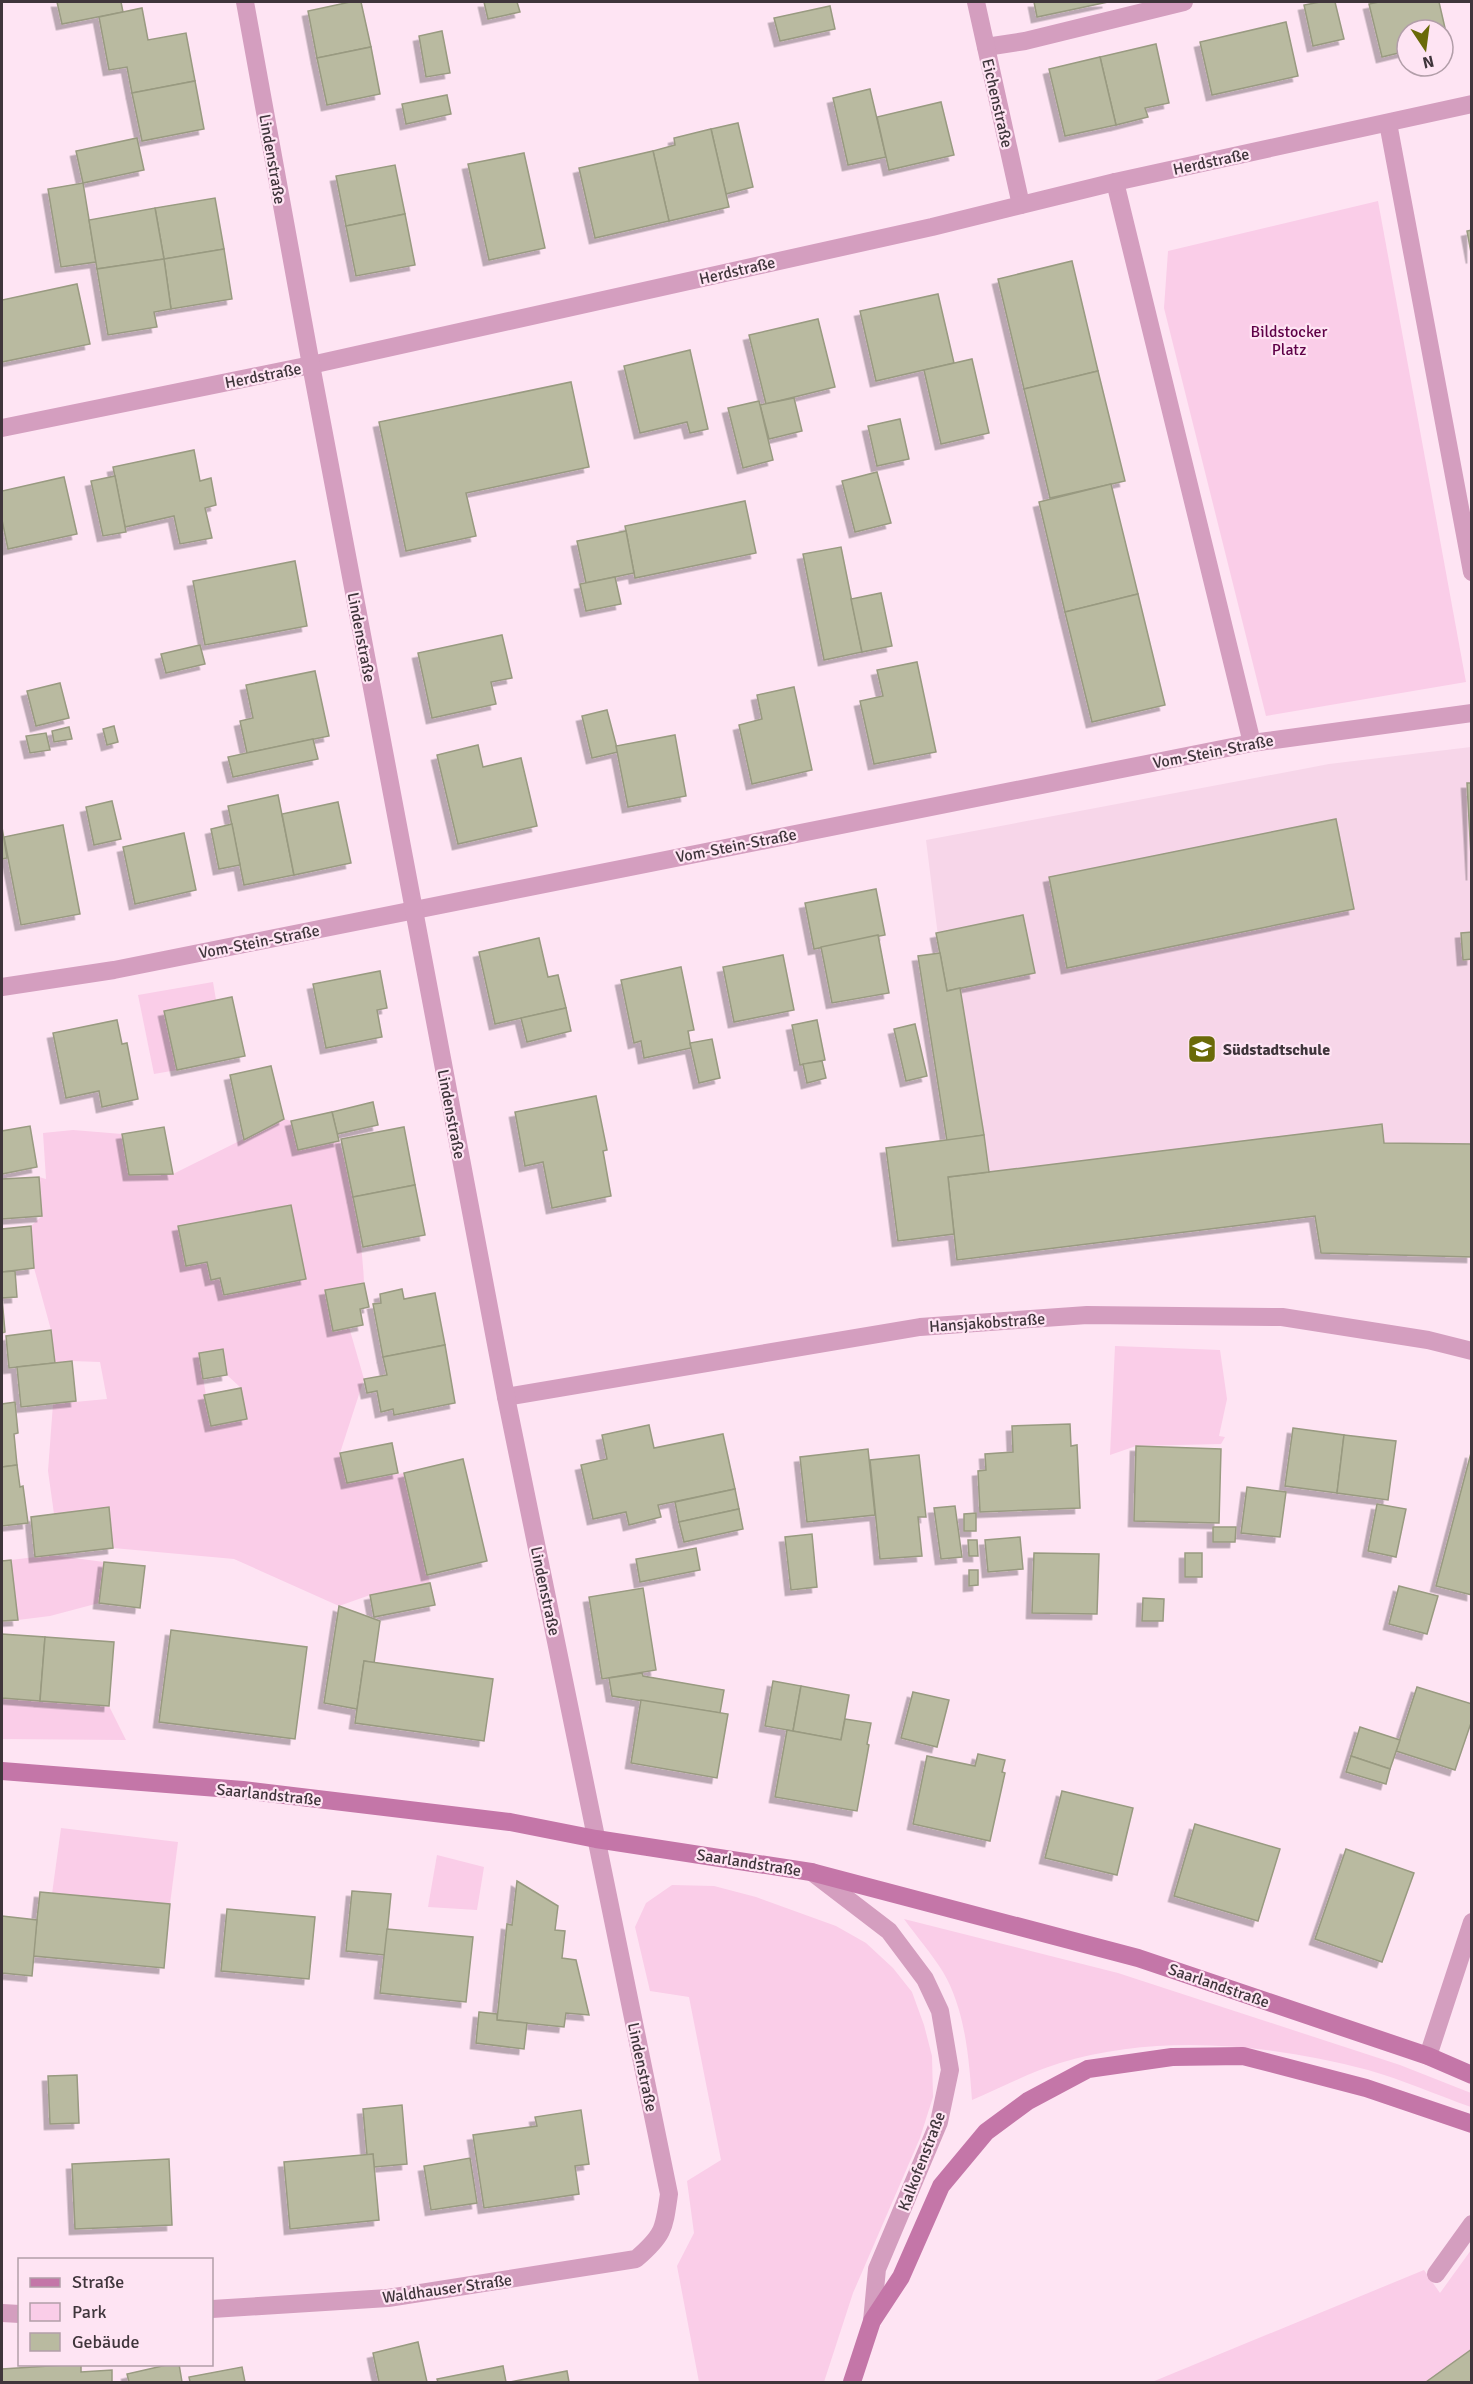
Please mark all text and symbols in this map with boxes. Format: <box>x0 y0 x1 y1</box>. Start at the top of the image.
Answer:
north arrow <box>1395 18 1455 78</box>
text: N <box>1420 51 1436 73</box>
street label: Eichenstraße <box>977 57 1017 150</box>
street label: Lindenstraße <box>254 113 290 206</box>
street label: Herdstraße <box>1171 144 1251 180</box>
street label: Herdstraße <box>697 253 777 289</box>
park label: Bildstocker Platz <box>1250 322 1328 360</box>
street label: Herdstraße <box>223 359 303 393</box>
street label: Lindenstraße <box>343 591 380 684</box>
street label: Vom-Stein-Straße <box>1151 730 1275 773</box>
street label: Vom-Stein-Straße <box>674 824 798 867</box>
street label: Vom-Stein-Straße <box>197 920 321 963</box>
school or university icon: Südstadtschule <box>1186 1033 1218 1065</box>
place label: Südstadtschule <box>1223 1040 1330 1060</box>
street label: Lindenstraße <box>433 1068 470 1161</box>
street label: Hansjakobstraße <box>928 1309 1046 1337</box>
street label: Lindenstraße <box>526 1545 564 1638</box>
street label: Saarlandstraße <box>215 1780 322 1810</box>
street label: Saarlandstraße <box>695 1845 803 1881</box>
street label: Saarlandstraße <box>1166 1959 1272 2013</box>
street label: Lindenstraße <box>623 2021 661 2114</box>
street label: Kalkofenstraße <box>894 2109 950 2214</box>
legend <box>18 2258 213 2366</box>
street label: Waldhauser Straße <box>381 2270 513 2308</box>
text: Straße <box>72 2271 124 2293</box>
text: Park <box>72 2301 107 2323</box>
text: Gebäude <box>72 2331 140 2353</box>

